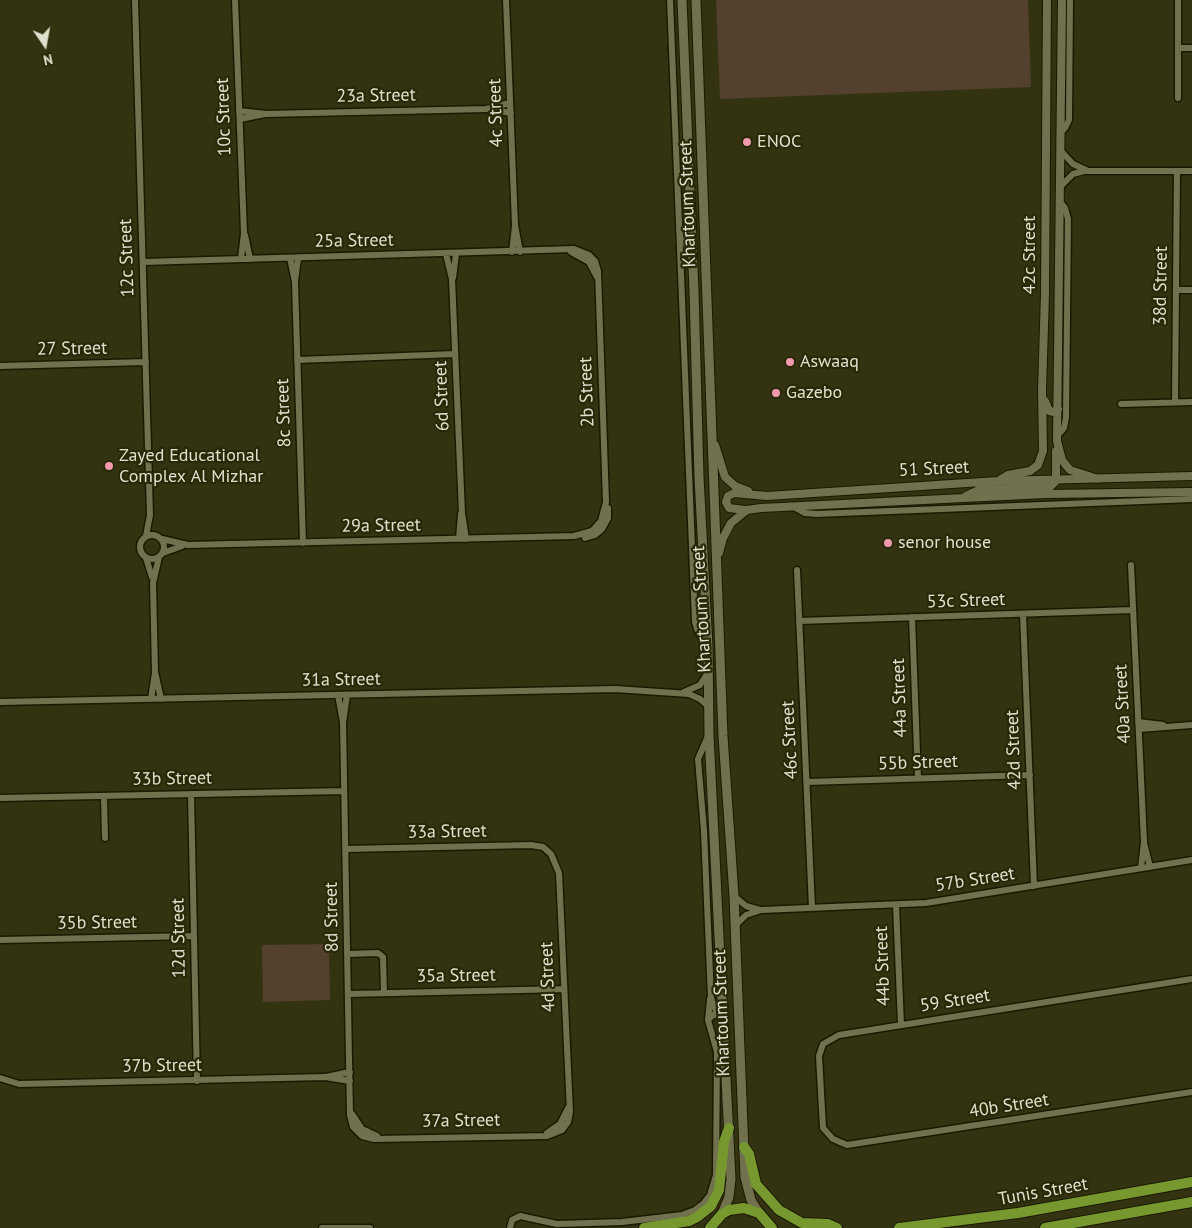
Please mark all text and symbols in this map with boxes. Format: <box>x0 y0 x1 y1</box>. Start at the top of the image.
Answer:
north arrow <box>20 20 70 70</box>
text: N <box>42 50 54 69</box>
street label: 10c Street <box>212 77 236 157</box>
street label: 4c Street <box>484 78 508 148</box>
street label: 23a Street <box>336 85 416 107</box>
place label: ENOC <box>757 131 801 153</box>
marker: ENOC <box>741 136 753 148</box>
street label: Khartoum Street <box>675 140 701 268</box>
street label: 42c Street <box>1019 216 1041 294</box>
street label: 12c Street <box>115 218 139 298</box>
street label: 25a Street <box>314 230 394 252</box>
street label: 38d Street <box>1150 246 1172 326</box>
street label: 27 Street <box>37 338 107 360</box>
place label: Aswaaq <box>800 351 859 373</box>
street label: 2b Street <box>575 356 599 428</box>
marker: Aswaaq <box>784 356 796 368</box>
street label: 6d Street <box>430 361 454 431</box>
street label: 8c Street <box>272 378 296 448</box>
place label: Gazebo <box>786 382 842 404</box>
marker: Gazebo <box>770 387 782 399</box>
place label: Zayed Educational Complex Al Mizhar <box>119 445 263 488</box>
street label: 51 Street <box>898 456 970 482</box>
marker: Zayed Educational Complex Al Mizhar <box>103 460 115 472</box>
street label: 29a Street <box>341 515 421 537</box>
place label: senor house <box>898 532 991 554</box>
marker: senor house <box>882 537 894 549</box>
street label: Khartoum Street <box>688 545 716 673</box>
street label: 53c Street <box>926 589 1006 613</box>
street label: 44a Street <box>888 658 912 738</box>
street label: 40a Street <box>1110 664 1136 744</box>
street label: 31a Street <box>301 669 381 691</box>
street label: 46c Street <box>777 700 803 780</box>
street label: 42d Street <box>1002 710 1026 790</box>
street label: 55b Street <box>878 751 958 775</box>
street label: 33b Street <box>132 768 212 790</box>
street label: 33a Street <box>407 821 487 843</box>
street label: 57b Street <box>934 863 1016 897</box>
street label: 8d Street <box>321 882 343 952</box>
street label: 12d Street <box>168 898 190 978</box>
street label: 35b Street <box>57 912 137 934</box>
street label: 44b Street <box>871 926 895 1006</box>
street label: 4d Street <box>536 942 560 1012</box>
street label: Khartoum Street <box>709 949 735 1077</box>
street label: 35a Street <box>416 965 496 987</box>
street label: 59 Street <box>919 985 991 1017</box>
street label: 37b Street <box>122 1055 202 1077</box>
street label: 40b Street <box>968 1089 1050 1123</box>
street label: 37a Street <box>422 1110 500 1132</box>
street label: Tunis Street <box>996 1173 1090 1211</box>

